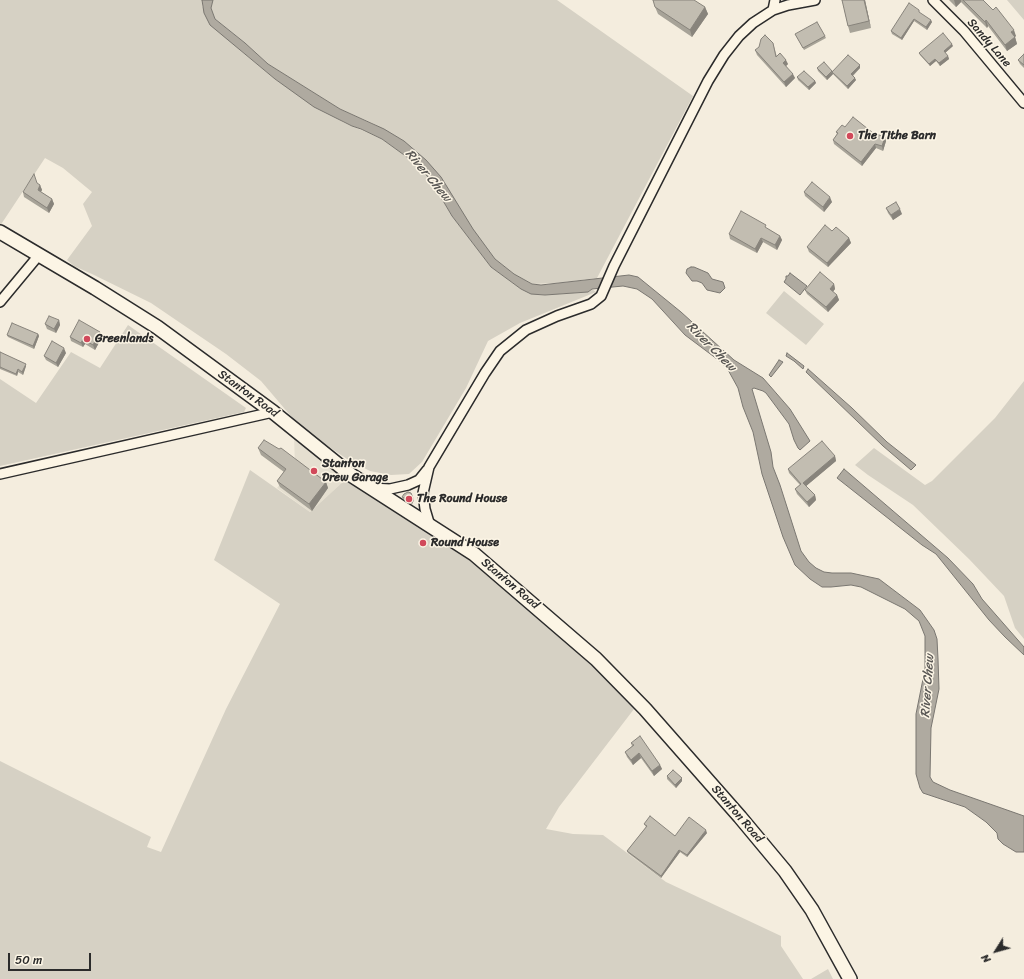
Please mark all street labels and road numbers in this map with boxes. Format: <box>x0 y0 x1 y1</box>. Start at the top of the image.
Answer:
street label: Sandy Lane <box>964 16 1014 70</box>
street label: Stanton Road <box>215 367 281 421</box>
street label: Stanton Road <box>478 555 542 613</box>
street label: Stanton Road <box>708 782 766 846</box>

